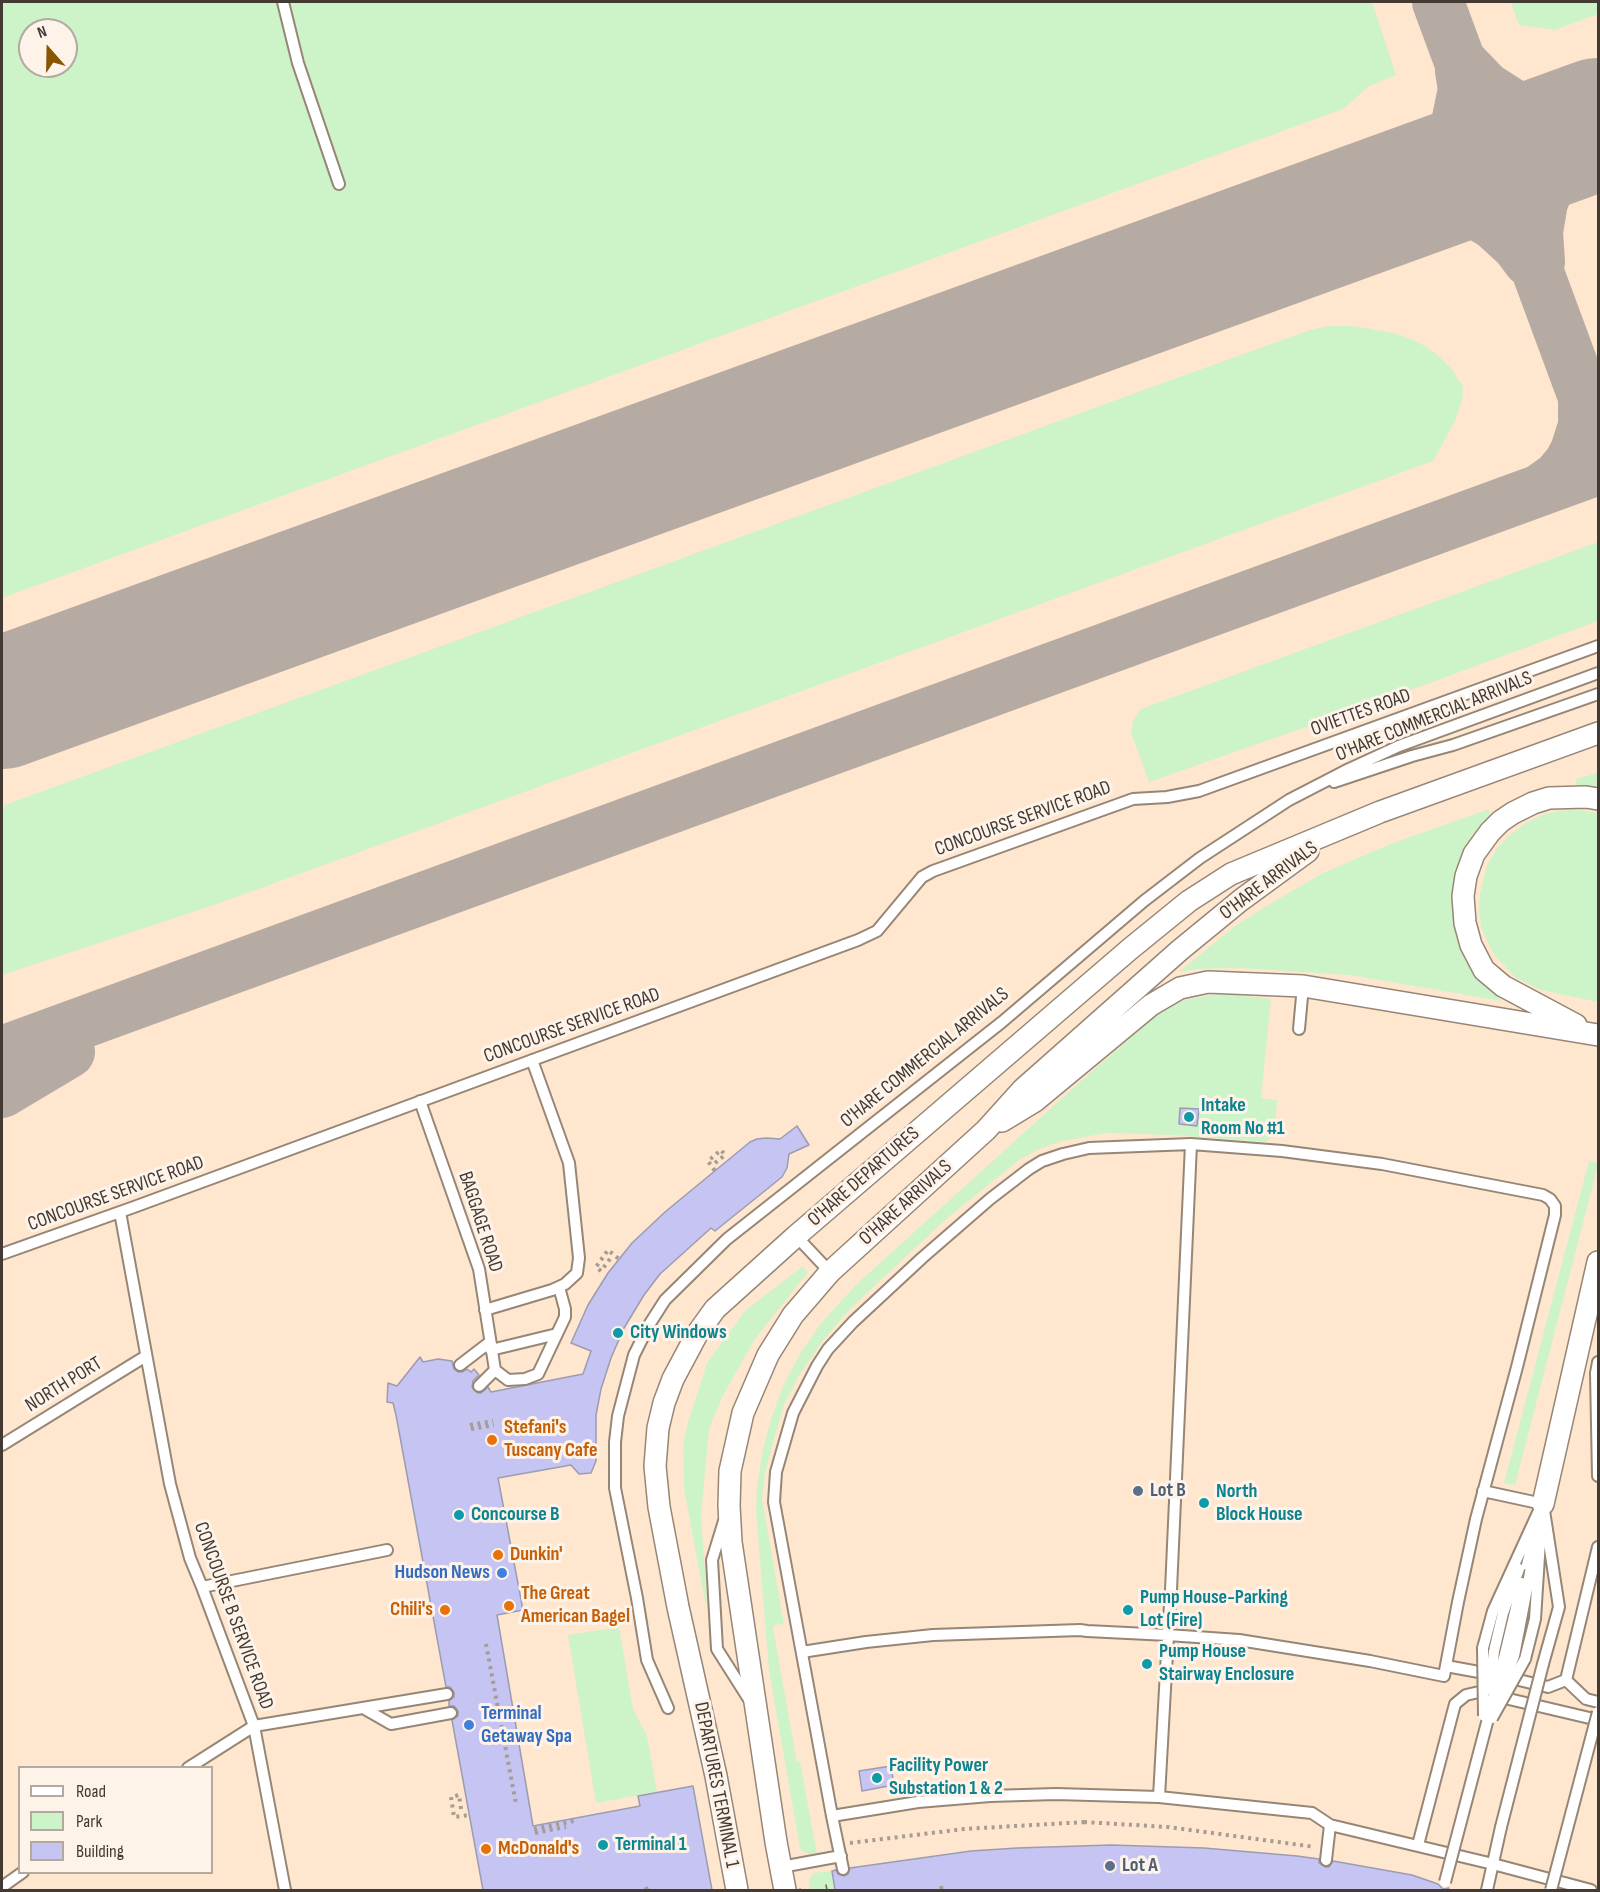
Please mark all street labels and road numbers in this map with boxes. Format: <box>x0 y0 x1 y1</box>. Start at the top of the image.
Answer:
street label: O'HARE COMMERCIAL ARRIVALS <box>1332 667 1536 767</box>
street label: OVIETTES ROAD <box>1308 684 1414 742</box>
street label: CONCOURSE SERVICE ROAD <box>932 776 1114 862</box>
street label: O'HARE ARRIVALS <box>1215 836 1323 926</box>
street label: CONCOURSE SERVICE ROAD <box>481 983 663 1069</box>
street label: O'HARE COMMERCIAL ARRIVALS <box>836 983 1014 1133</box>
street label: O'HARE DEPARTURES <box>803 1122 925 1232</box>
street label: CONCOURSE SERVICE ROAD <box>25 1151 207 1237</box>
street label: O'HARE ARRIVALS <box>855 1155 957 1251</box>
street label: BAGGAGE ROAD <box>452 1169 508 1275</box>
street label: NORTH PORT <box>21 1352 107 1418</box>
street label: CONCOURSE B SERVICE ROAD <box>188 1519 278 1713</box>
street label: DEPARTURES TERMINAL 1 <box>688 1700 744 1870</box>

